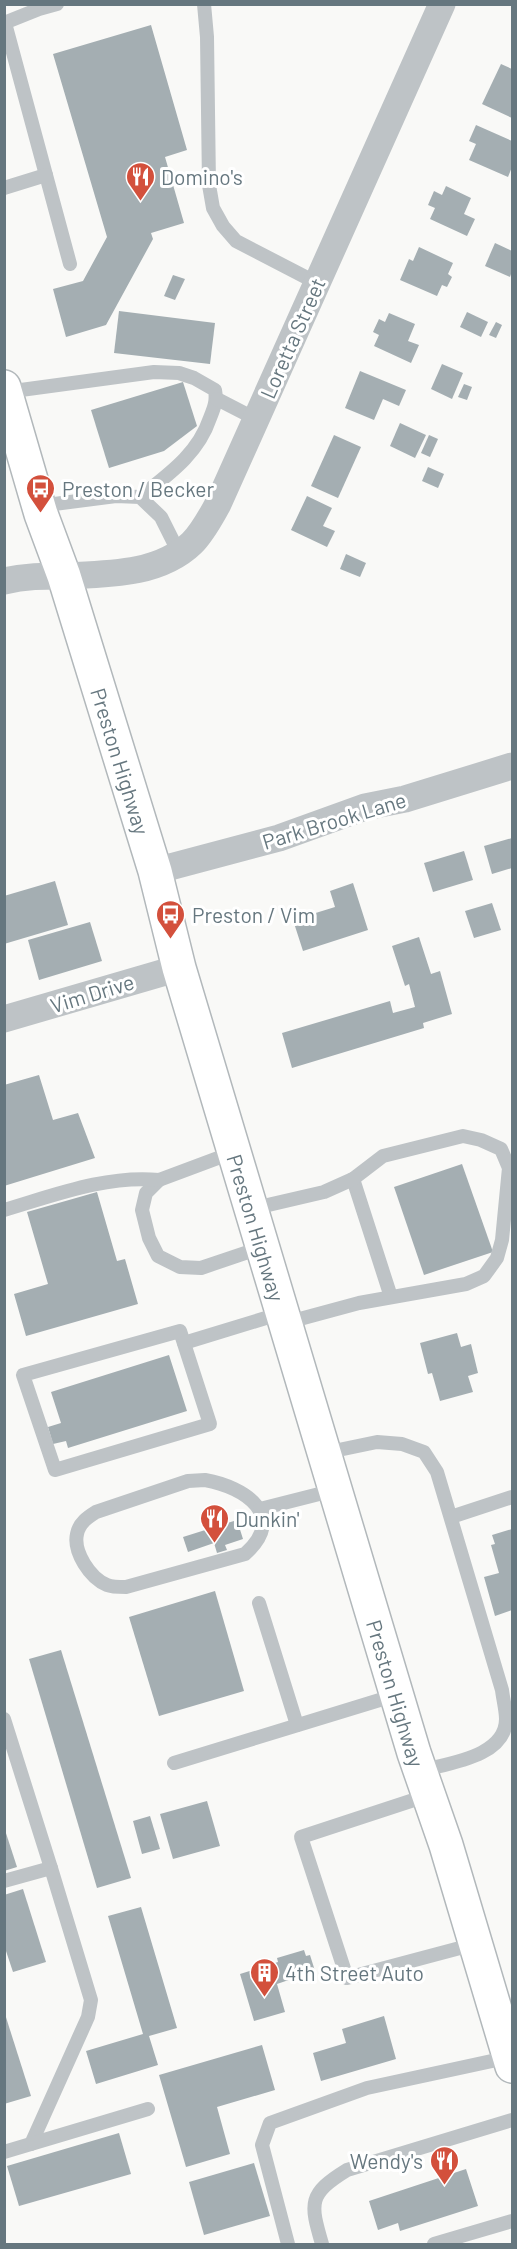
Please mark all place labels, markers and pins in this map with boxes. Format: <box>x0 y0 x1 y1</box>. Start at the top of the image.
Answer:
restaurant icon: Domino's <box>124 160 156 202</box>
place label: Domino's <box>161 164 243 189</box>
bus stop icon: Preston / Becker <box>25 472 57 514</box>
place label: Preston / Becker <box>62 476 215 501</box>
bus stop icon: Preston / Vim <box>155 898 187 940</box>
place label: Preston / Vim <box>192 902 315 927</box>
restaurant icon: Dunkin' <box>198 1502 230 1544</box>
place label: Dunkin' <box>235 1506 300 1531</box>
building icon: 4th Street Auto <box>248 1956 280 1998</box>
place label: 4th Street Auto <box>285 1960 424 1985</box>
restaurant icon: Wendy's <box>428 2144 460 2186</box>
place label: Wendy's <box>350 2148 423 2173</box>

